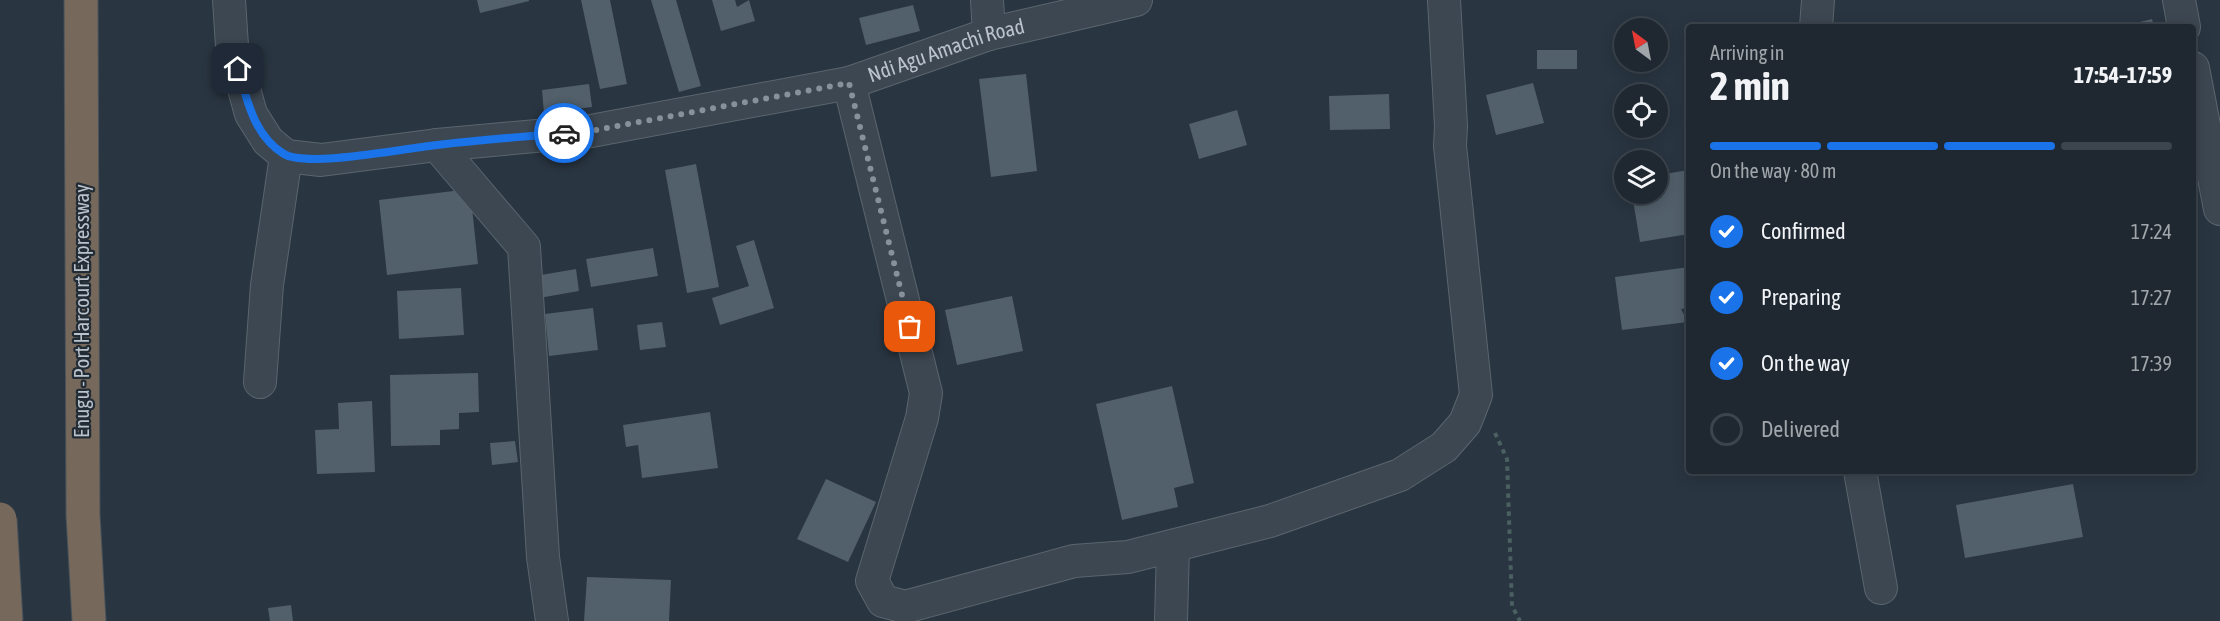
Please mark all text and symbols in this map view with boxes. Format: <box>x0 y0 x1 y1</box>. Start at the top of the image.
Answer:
street label: Ndi Agu Amachi Road <box>864 13 1027 86</box>
north arrow <box>1614 18 1668 72</box>
map controls <box>1614 18 1668 204</box>
text: Arriving in <box>1710 41 1784 64</box>
pin <box>212 43 263 94</box>
icon: home <box>221 52 254 85</box>
text: 17:54–17:59 <box>2074 62 2172 88</box>
text: 2 min <box>1710 64 1790 108</box>
button: locate <box>1614 84 1668 138</box>
courier <box>534 103 594 163</box>
icon: car <box>548 117 581 150</box>
button: layers <box>1614 150 1668 204</box>
text: On the way · 80 m <box>1710 159 1836 182</box>
street label: Enugu - Port Harcourt Expressway <box>69 184 93 438</box>
icon: check <box>1710 215 1743 248</box>
text: Confirmed <box>1761 218 1846 244</box>
text: 17:24 <box>2131 220 2172 243</box>
icon: check <box>1710 281 1743 314</box>
text: Preparing <box>1761 284 1841 310</box>
text: 17:27 <box>2131 286 2172 309</box>
pin <box>884 301 935 352</box>
icon: bag <box>893 310 926 343</box>
icon: check <box>1710 347 1743 380</box>
text: On the way <box>1761 350 1850 376</box>
text: 17:39 <box>2131 352 2172 375</box>
text: Delivered <box>1761 416 1840 442</box>

